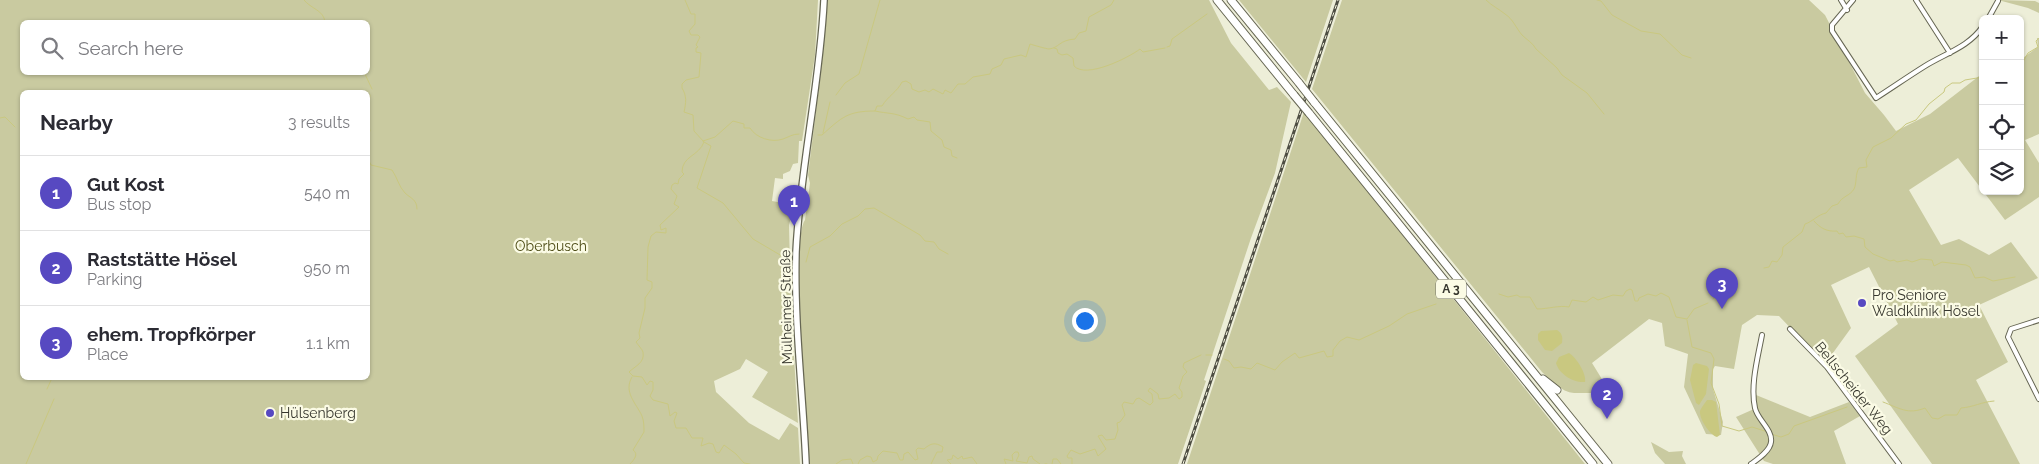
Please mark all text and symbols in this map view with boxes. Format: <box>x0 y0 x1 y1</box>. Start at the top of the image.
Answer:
map controls <box>1979 15 2024 195</box>
button: + <box>1979 15 2024 60</box>
search box <box>20 20 370 75</box>
icon: search <box>38 34 66 62</box>
text: Search here <box>78 37 184 59</box>
button: − <box>1979 60 2024 105</box>
button: locate <box>1979 105 2024 150</box>
text: Nearby <box>40 110 113 135</box>
text: 3 results <box>288 113 350 132</box>
button: layers <box>1979 150 2024 195</box>
text: Gut Kost <box>87 173 165 195</box>
text: 1 <box>52 184 60 203</box>
text: 540 m <box>304 184 350 203</box>
pin: 1 <box>778 185 810 226</box>
text: Bus stop <box>87 195 151 214</box>
park label: Oberbusch <box>515 238 587 254</box>
text: Raststätte Hösel <box>87 248 237 270</box>
street label: Mülheimer Straße <box>777 250 795 364</box>
text: 2 <box>51 259 61 278</box>
text: 950 m <box>303 259 350 278</box>
pin: 3 <box>1706 268 1738 309</box>
text: Parking <box>87 270 142 289</box>
road number: A 3 <box>1436 280 1466 298</box>
place label: Pro Seniore Waldklinik Hösel <box>1872 287 1980 319</box>
marker: Pro Seniore Waldklinik Hösel <box>1856 297 1868 309</box>
your location <box>1072 308 1098 334</box>
text: ehem. Tropfkörper <box>87 323 256 345</box>
text: 3 <box>52 334 60 353</box>
text: 1.1 km <box>306 334 350 353</box>
street label: Bellscheider Weg <box>1812 339 1896 437</box>
text: Place <box>87 345 128 364</box>
pin: 2 <box>1591 378 1623 419</box>
place label: Hülsenberg <box>280 405 356 421</box>
marker: Hülsenberg <box>264 407 276 419</box>

